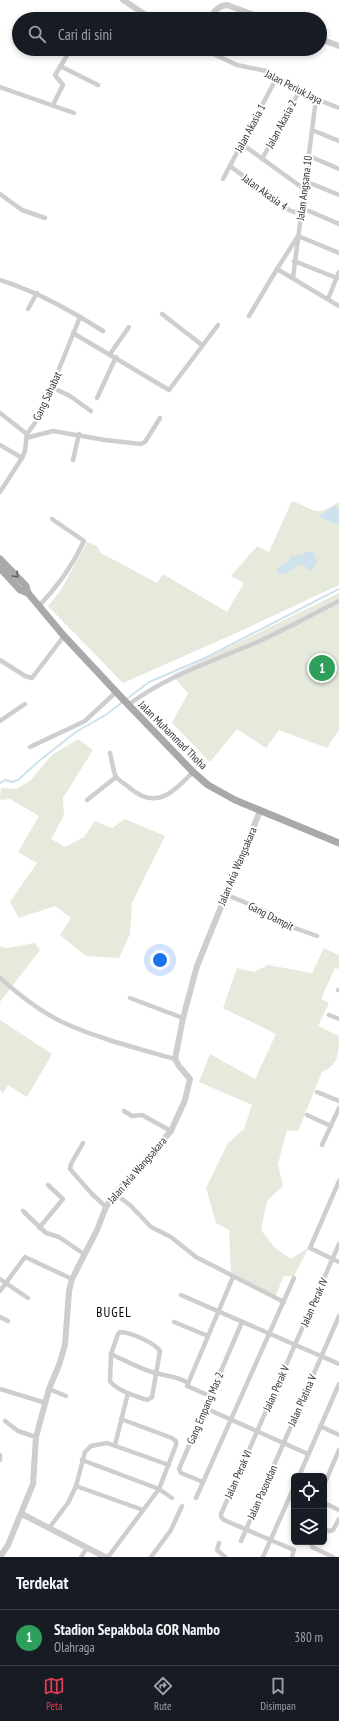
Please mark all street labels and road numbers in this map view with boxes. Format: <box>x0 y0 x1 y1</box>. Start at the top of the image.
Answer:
street label: Jalan Periuk Jaya <box>262 66 325 107</box>
street label: Jalan Akasia 2 <box>262 97 300 151</box>
street label: Jalan Akasia 1 <box>231 101 269 155</box>
street label: Jalan Angsana 10 <box>293 155 315 222</box>
street label: Jalan Akasia 4 <box>239 170 290 213</box>
street label: Gang Sahabat <box>30 369 64 423</box>
street label: Jalan Muhammad Thoha <box>135 697 210 772</box>
street label: Jalan Aria Wangsakara <box>214 825 260 908</box>
street label: Gang Dampit <box>246 899 296 933</box>
street label: Jalan Aria Wangsakara <box>104 1134 170 1207</box>
street label: Jalan Perak IV <box>297 1275 331 1329</box>
street label: Jalan Perak V <box>259 1362 293 1414</box>
street label: Gang Empang Mas 2 <box>183 1370 227 1446</box>
street label: Jalan Platina V <box>284 1371 320 1429</box>
street label: Jalan Perak VI <box>221 1448 255 1501</box>
street label: Jalan Pasondan <box>243 1463 280 1522</box>

